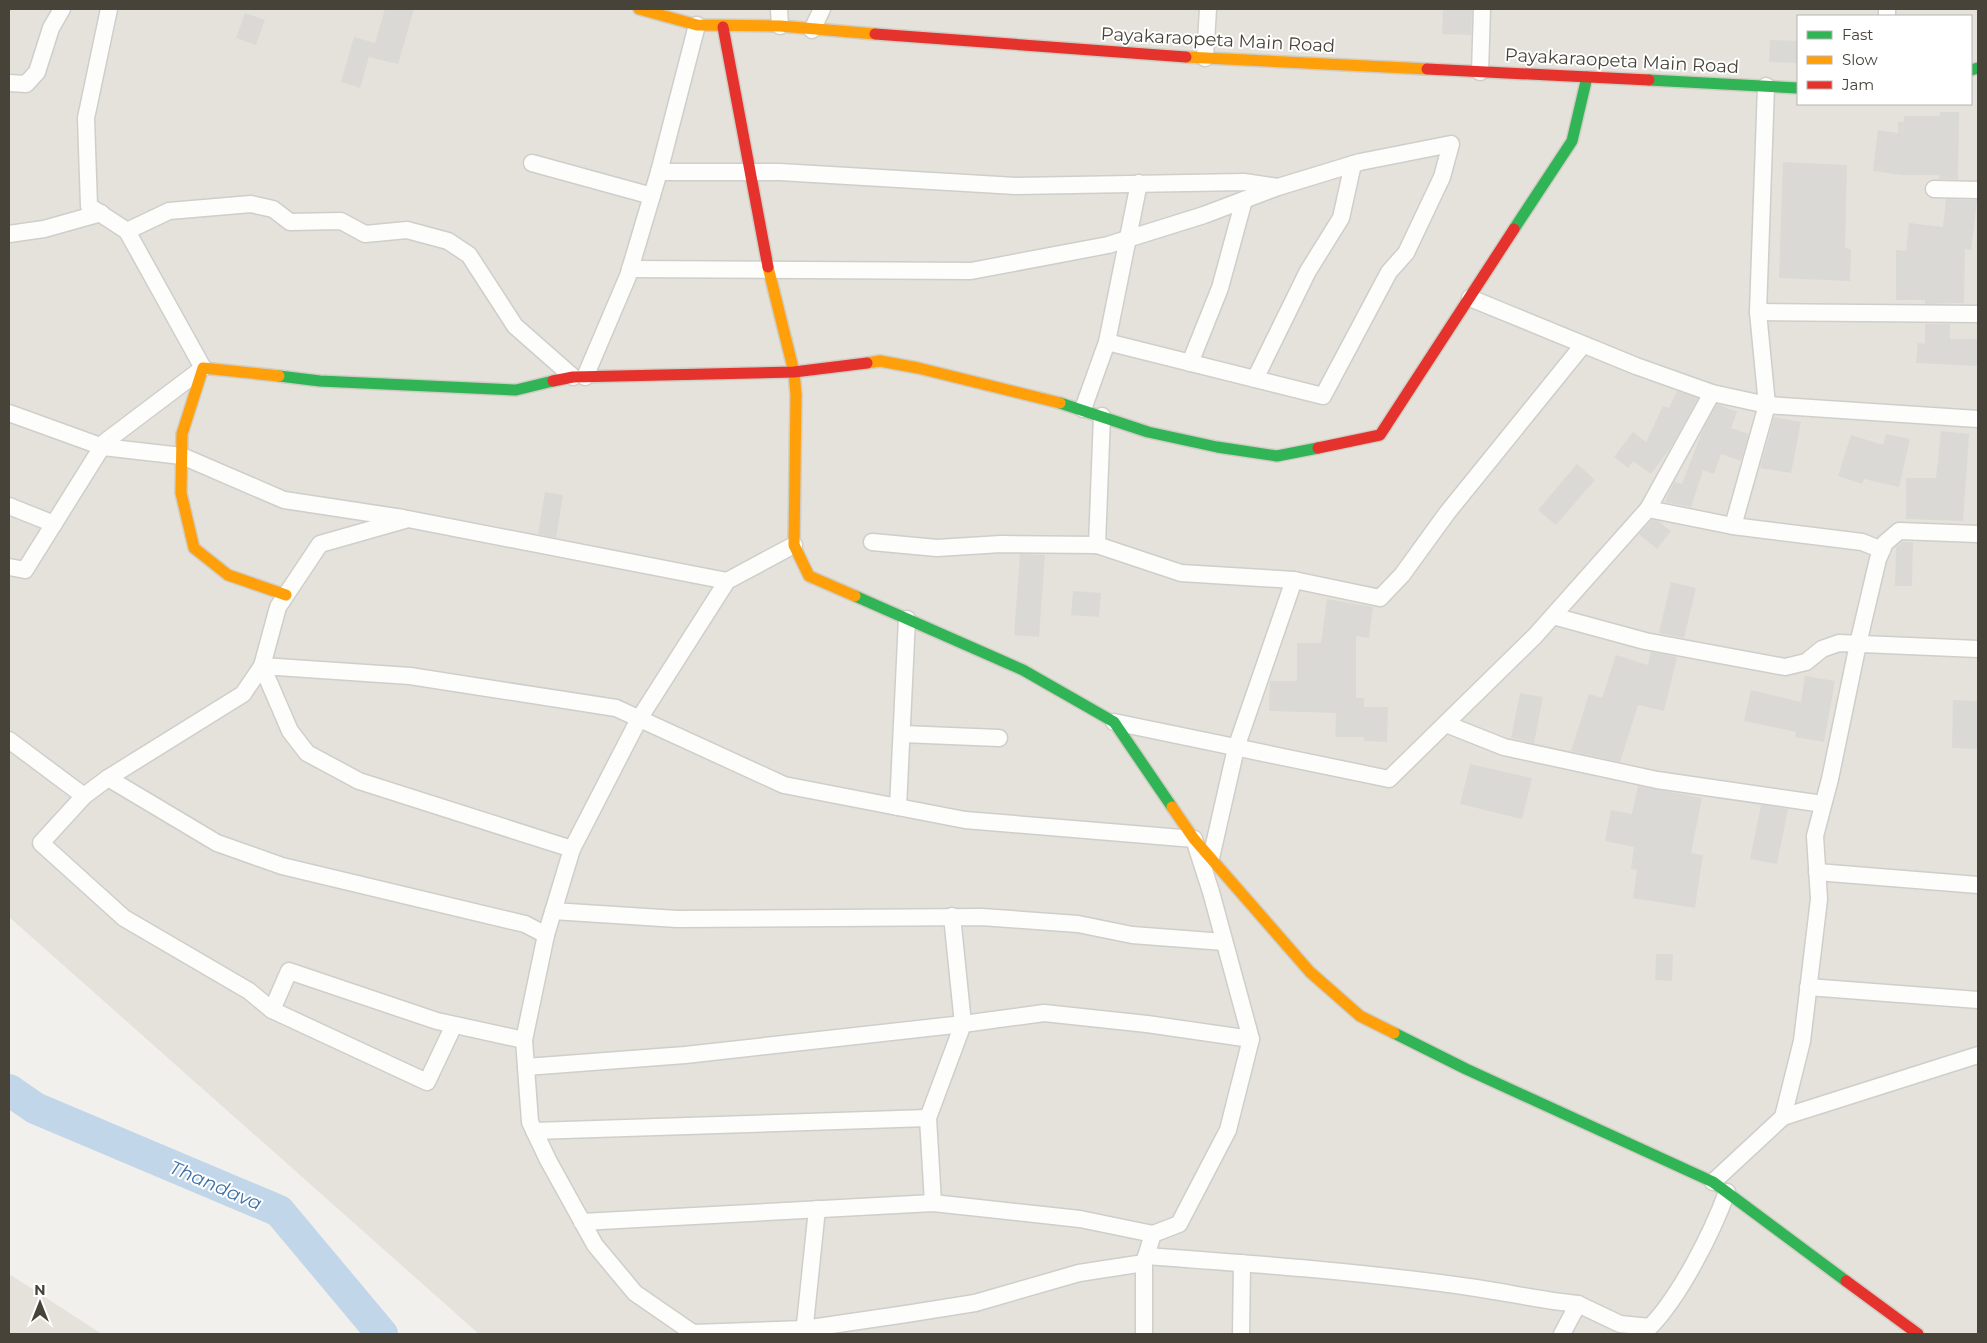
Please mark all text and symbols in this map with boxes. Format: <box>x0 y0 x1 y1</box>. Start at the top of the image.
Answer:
legend <box>1797 15 1972 105</box>
street label: Payakaraopeta Main Road <box>1100 23 1336 57</box>
text: Fast <box>1842 25 1873 44</box>
street label: Payakaraopeta Main Road <box>1504 44 1740 78</box>
text: Slow <box>1842 50 1878 69</box>
text: Jam <box>1841 75 1874 94</box>
water label: Thandava <box>166 1156 266 1215</box>
north arrow <box>15 1278 65 1328</box>
text: N <box>34 1281 46 1299</box>

